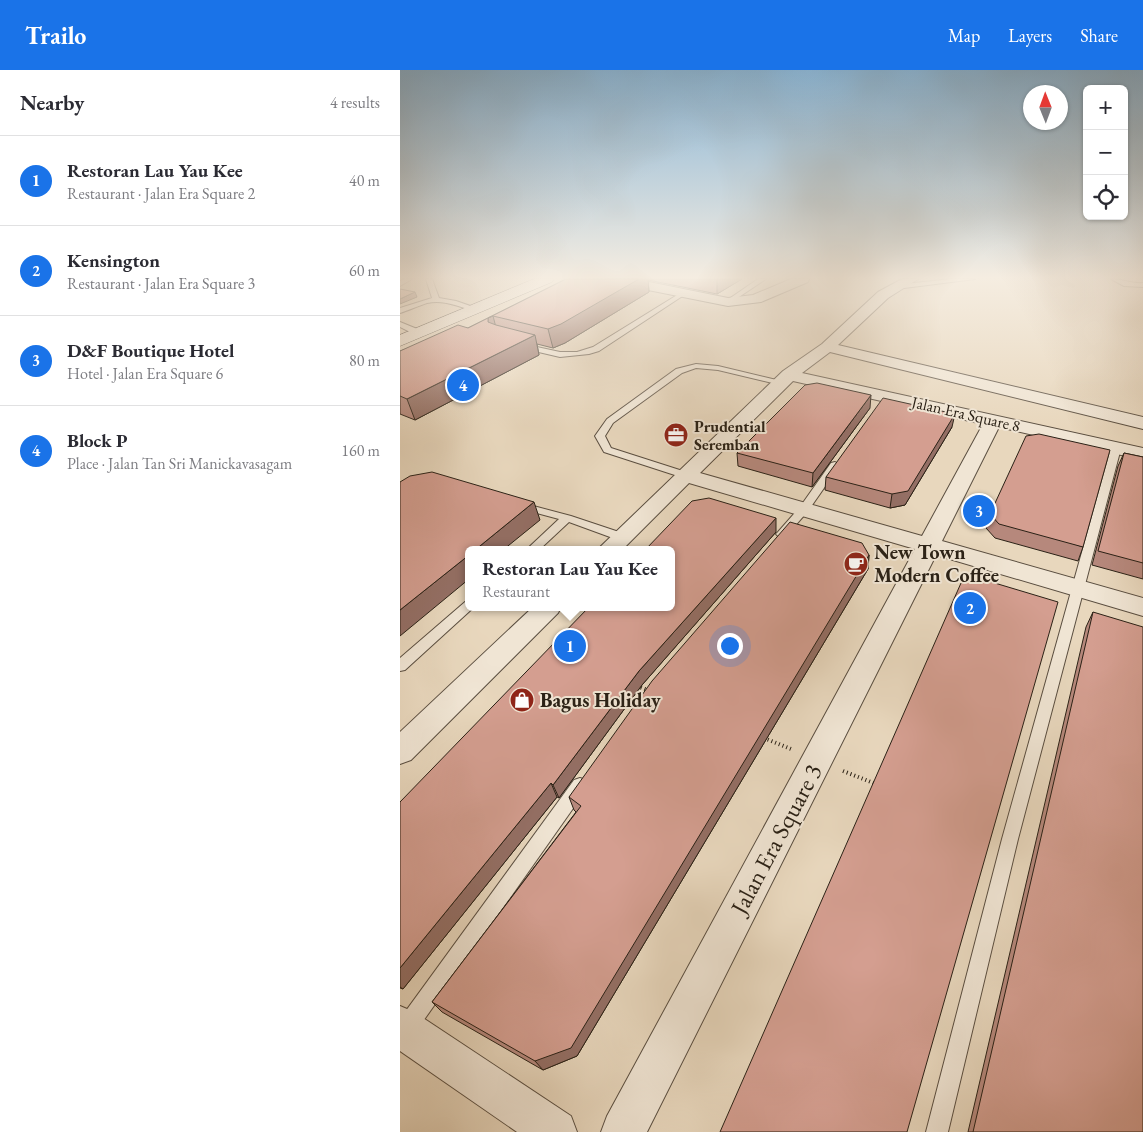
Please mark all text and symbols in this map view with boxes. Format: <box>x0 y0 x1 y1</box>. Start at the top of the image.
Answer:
text: Trailo <box>25 20 86 51</box>
text: Map <box>948 24 980 47</box>
text: Layers <box>1008 24 1052 47</box>
text: Share <box>1080 24 1118 47</box>
north arrow <box>1023 85 1068 130</box>
map controls <box>1083 85 1128 220</box>
button: + <box>1083 85 1128 130</box>
text: Nearby <box>20 89 84 116</box>
text: 4 results <box>330 92 380 113</box>
button: − <box>1083 130 1128 175</box>
text: Restoran Lau Yau Kee <box>67 158 243 183</box>
text: 1 <box>32 170 40 191</box>
text: 40 m <box>349 170 380 191</box>
button: locate <box>1083 175 1128 220</box>
text: Restaurant · Jalan Era Square 2 <box>67 183 255 204</box>
text: Kensington <box>67 248 160 273</box>
text: 2 <box>32 260 40 281</box>
text: 60 m <box>349 260 380 281</box>
text: Restaurant · Jalan Era Square 3 <box>67 273 255 294</box>
text: D&F Boutique Hotel <box>67 338 234 363</box>
text: 3 <box>32 350 40 371</box>
text: 80 m <box>349 350 380 371</box>
text: Hotel · Jalan Era Square 6 <box>67 363 223 384</box>
pin: 4 <box>447 366 479 404</box>
street label: Jalan Era Square 8 <box>908 391 1023 437</box>
place label: Prudential Seremban <box>694 416 766 455</box>
office icon: Prudential Seremban <box>663 422 689 448</box>
text: Block P <box>67 428 128 453</box>
text: 4 <box>32 440 40 461</box>
text: 160 m <box>341 440 380 461</box>
text: Place · Jalan Tan Sri Manickavasagam <box>67 453 292 474</box>
pin: 3 <box>963 492 995 530</box>
place label: New Town Modern Coffee <box>874 539 999 588</box>
popup <box>465 546 675 611</box>
cafe icon: New Town Modern Coffee <box>843 551 869 577</box>
text: Restoran Lau Yau Kee <box>482 556 658 581</box>
text: Restaurant <box>482 581 550 602</box>
pin: 2 <box>954 589 986 627</box>
pin: 1 <box>554 627 586 665</box>
your location <box>717 633 743 659</box>
shop icon: Bagus Holiday <box>509 687 535 713</box>
place label: Bagus Holiday <box>540 687 661 713</box>
street label: Jalan Era Square 3 <box>722 758 829 921</box>

